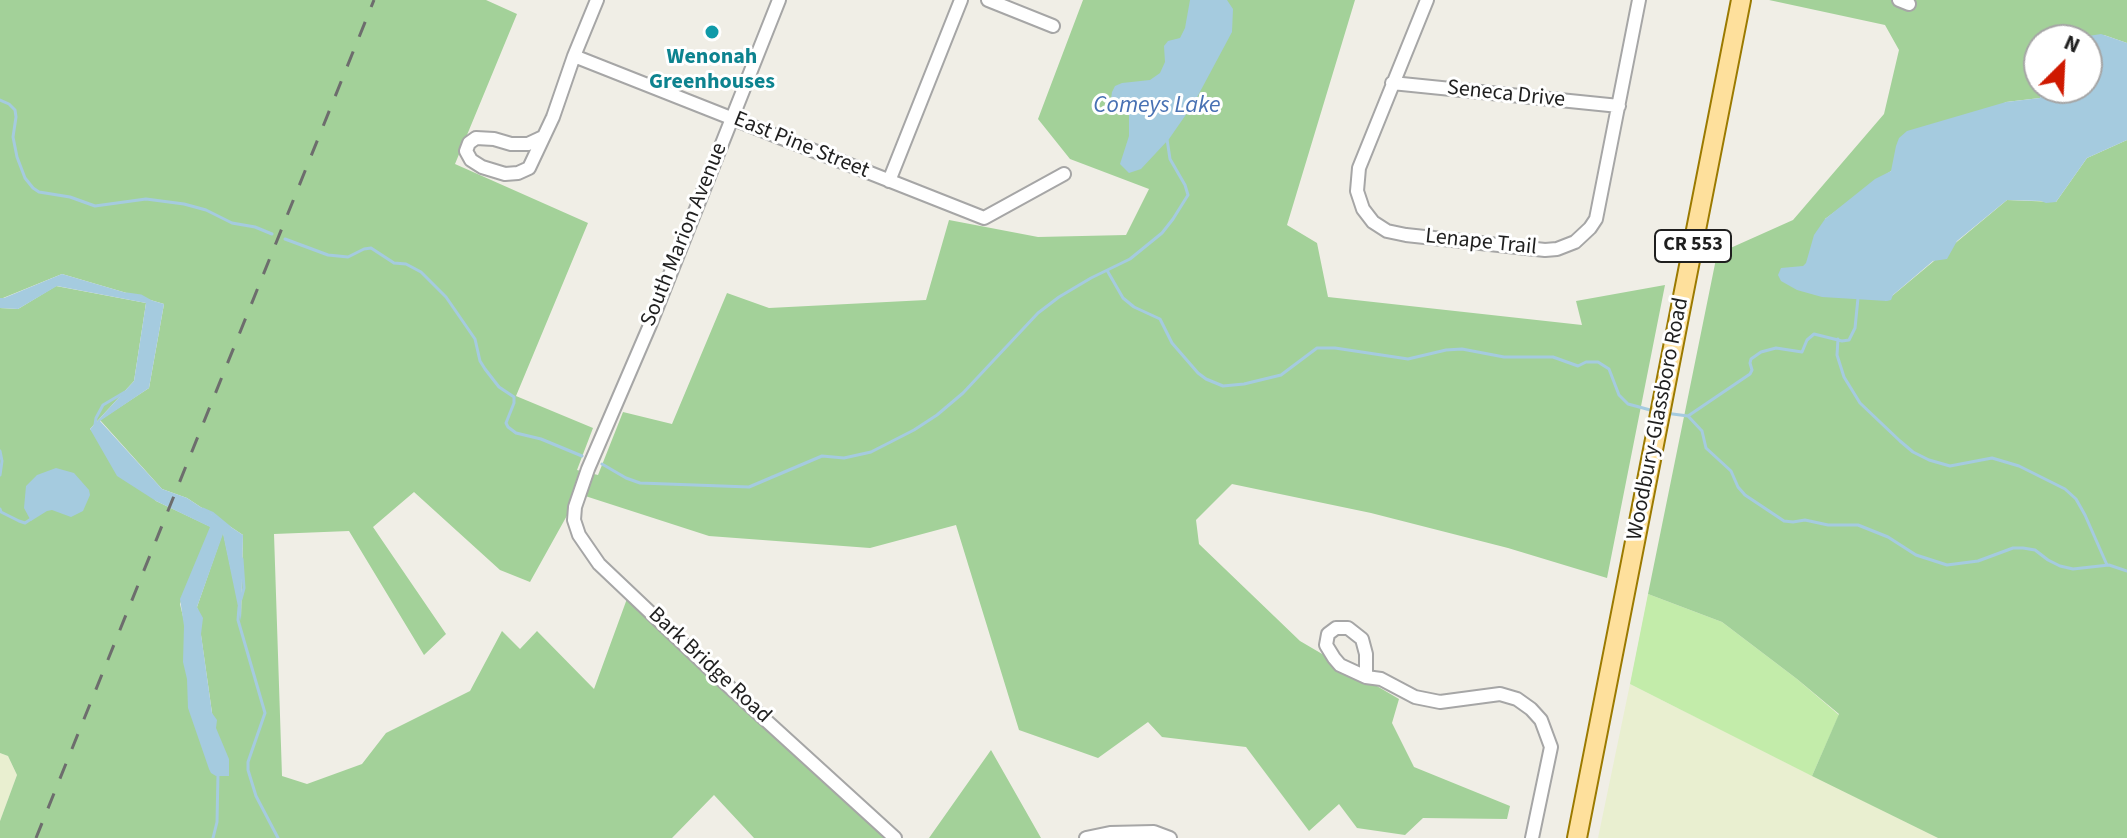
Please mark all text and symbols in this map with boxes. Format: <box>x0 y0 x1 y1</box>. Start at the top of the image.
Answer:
marker: Wenonah Greenhouses <box>703 23 721 41</box>
north arrow <box>2023 24 2103 104</box>
text: N <box>2059 26 2085 61</box>
place label: Wenonah Greenhouses <box>649 45 775 96</box>
street label: Seneca Drive <box>1446 76 1566 114</box>
water label: Comeys Lake <box>1093 93 1221 121</box>
street label: East Pine Street <box>729 107 873 185</box>
street label: South Marion Avenue <box>636 139 734 331</box>
street label: Lenape Trail <box>1424 224 1538 262</box>
road number: CR 553 <box>1655 230 1731 262</box>
street label: Woodbury-Glassboro Road <box>1623 295 1695 543</box>
street label: Bark Bridge Road <box>642 602 776 730</box>

